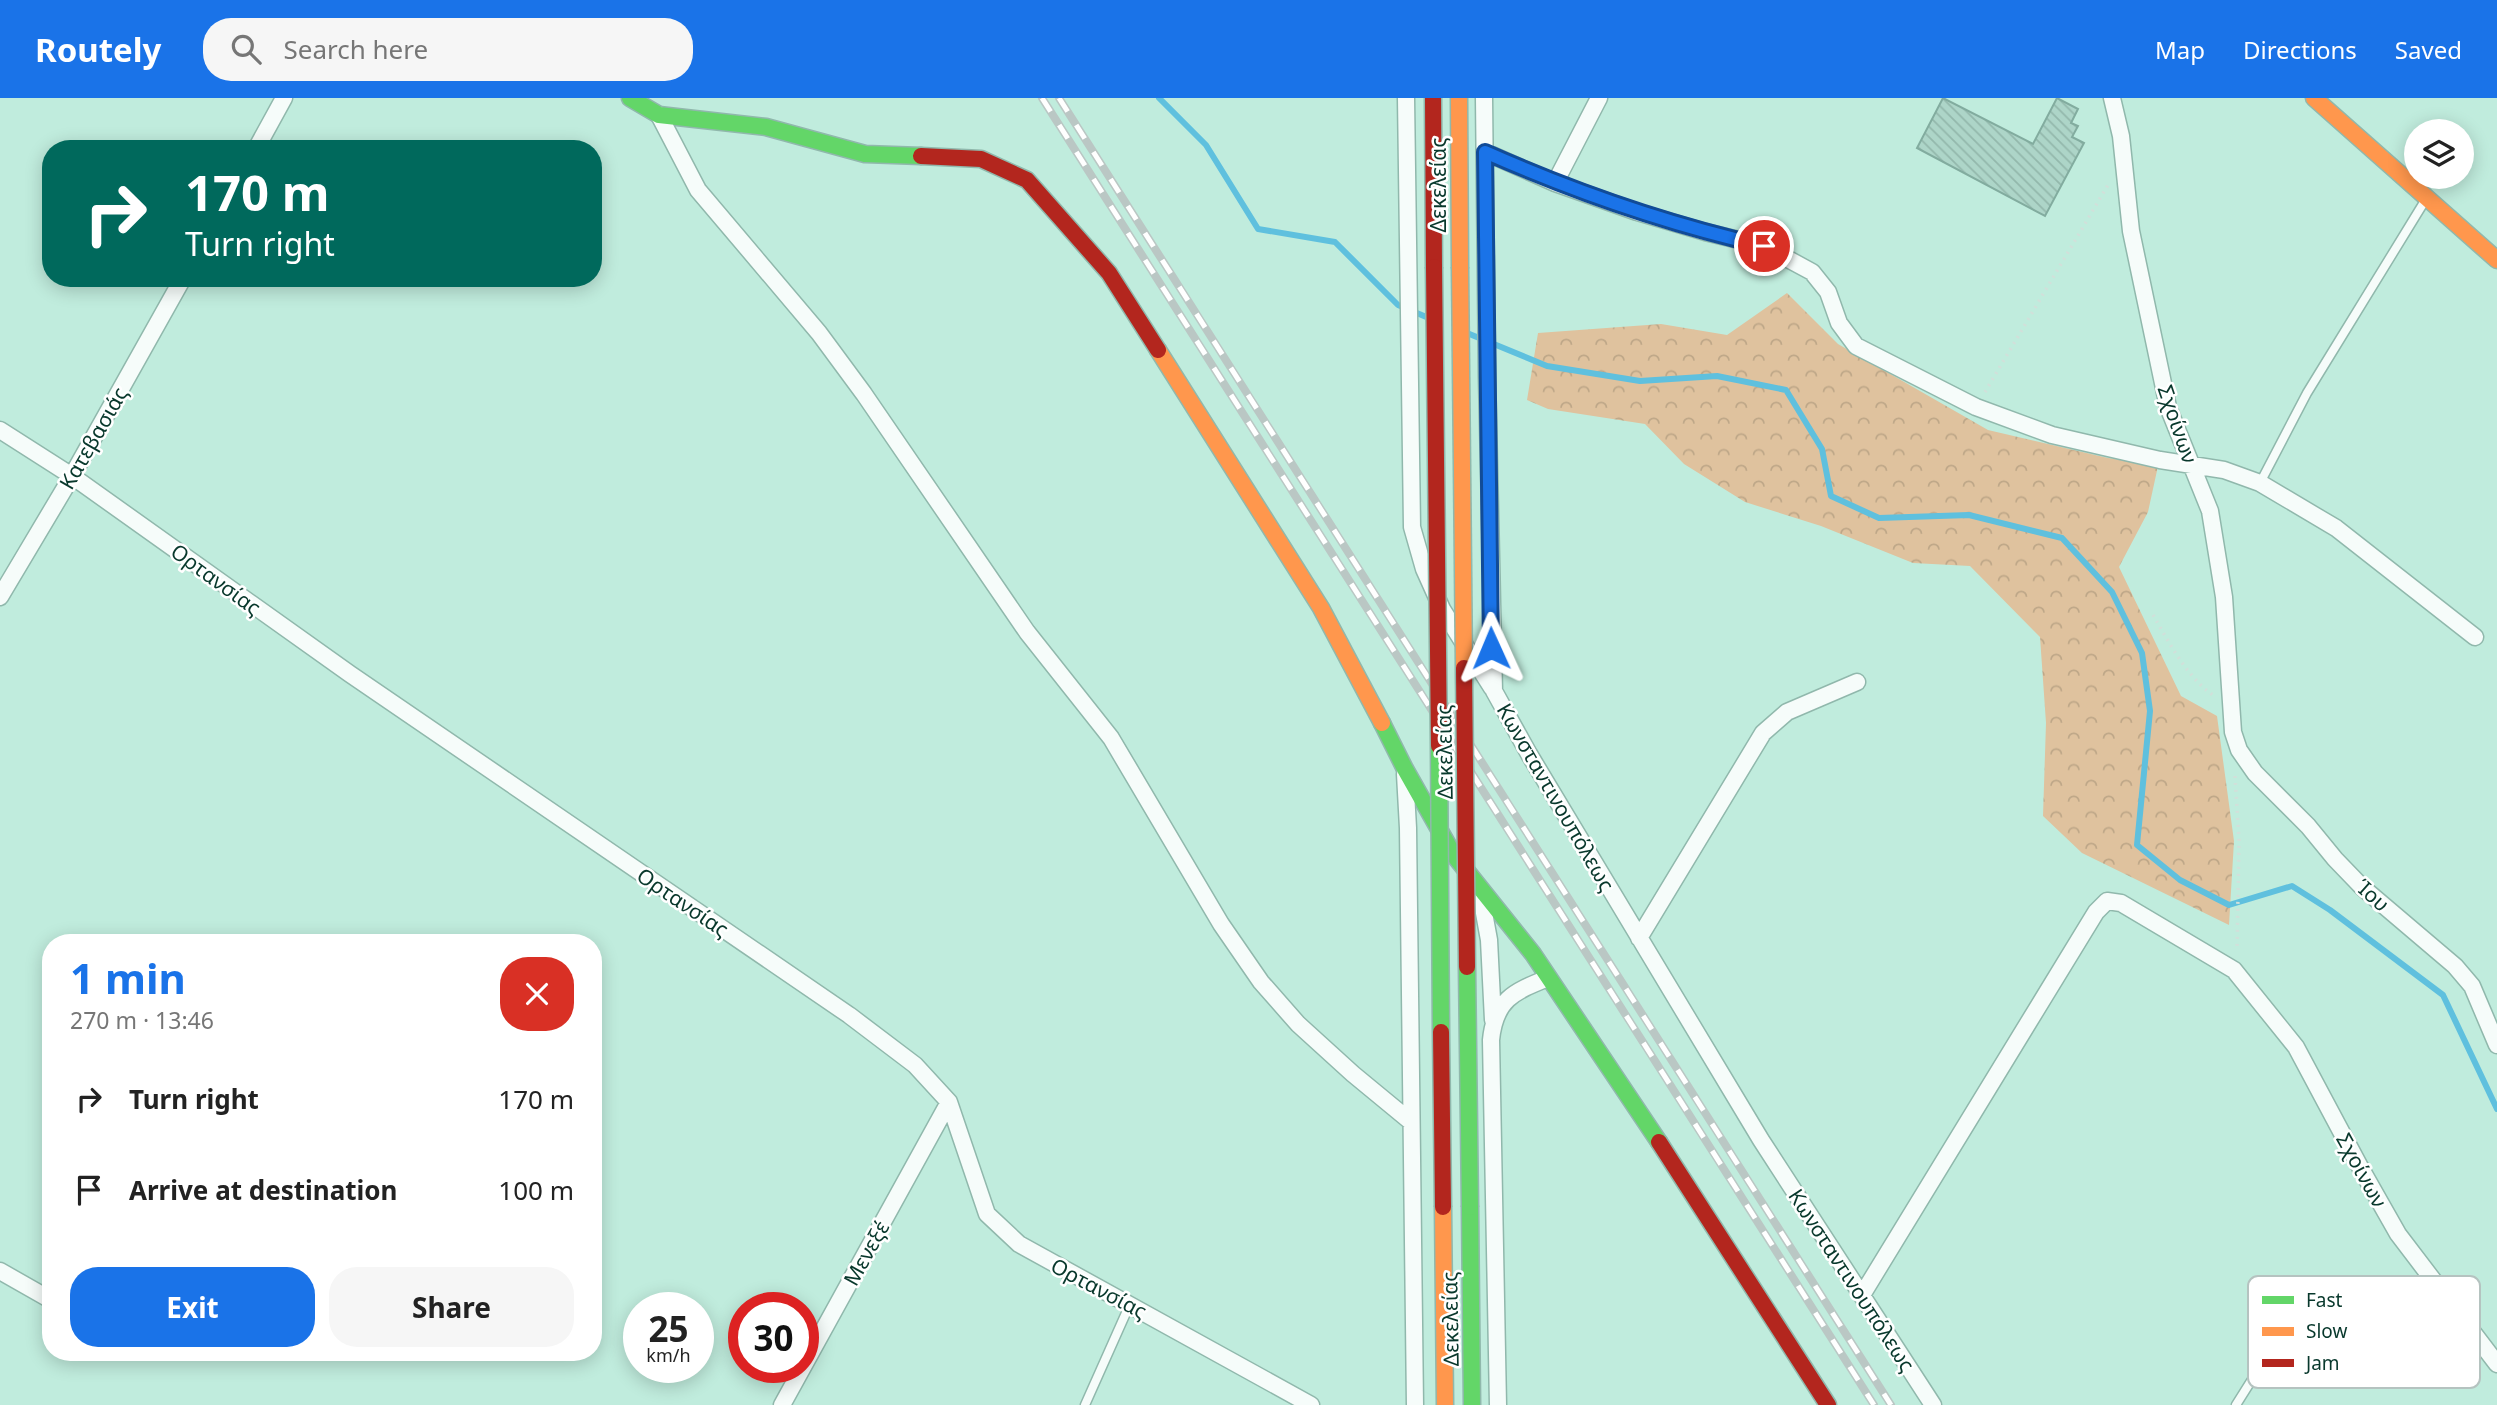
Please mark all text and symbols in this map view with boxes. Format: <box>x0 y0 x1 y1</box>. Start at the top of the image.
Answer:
search box <box>203 18 693 81</box>
text: Routely <box>35 27 161 72</box>
icon: search <box>227 30 265 68</box>
text: Search here <box>283 31 428 67</box>
text: Map <box>2155 33 2205 66</box>
text: Directions <box>2243 33 2357 66</box>
text: Saved <box>2395 33 2462 66</box>
map controls <box>2404 119 2474 189</box>
button: layers <box>2404 119 2474 189</box>
street label: Δεκελείας <box>1424 138 1452 232</box>
text: 170 m <box>185 159 330 225</box>
icon: right <box>70 168 161 259</box>
pin <box>1734 216 1794 276</box>
text: Turn right <box>185 222 335 265</box>
icon: arrive <box>1745 227 1783 265</box>
street label: Σχοίνων <box>2152 381 2204 467</box>
street label: Κατεβασιάς <box>52 382 134 494</box>
street label: Ορτανσίας <box>165 537 267 621</box>
position arrow <box>1454 611 1528 685</box>
street label: Κωνσταντινουπόλεως <box>1491 698 1621 896</box>
street label: Δεκελείας <box>1429 704 1459 800</box>
street label: Ορτανσίας <box>632 861 734 943</box>
street label: Ίου <box>2350 872 2396 918</box>
text: 1 min <box>70 949 186 1006</box>
button: close <box>500 957 574 1031</box>
text: 270 m · 13:46 <box>70 1004 214 1036</box>
icon: right <box>70 1080 108 1118</box>
text: Turn right <box>129 1081 259 1117</box>
text: 170 m <box>498 1081 574 1117</box>
street label: Σχοίνων <box>2330 1128 2394 1212</box>
icon: arrive <box>70 1171 108 1209</box>
text: Arrive at destination <box>129 1172 398 1208</box>
text: 100 m <box>498 1172 574 1208</box>
street label: Κωνσταντινουπόλεως <box>1782 1183 1922 1377</box>
street label: Μενεξέ <box>837 1216 895 1290</box>
street label: Ορτανσίας <box>1046 1251 1152 1325</box>
button: Exit <box>70 1267 315 1347</box>
button: Share <box>329 1267 574 1347</box>
street label: Δεκελείας <box>1435 1271 1465 1367</box>
legend <box>2248 1276 2480 1388</box>
text: Fast <box>2306 1287 2343 1313</box>
speed limit sign: 30 <box>728 1292 819 1383</box>
text: 25 <box>648 1305 689 1352</box>
text: Slow <box>2306 1318 2347 1344</box>
text: km/h <box>646 1343 691 1367</box>
text: Jam <box>2304 1350 2340 1376</box>

